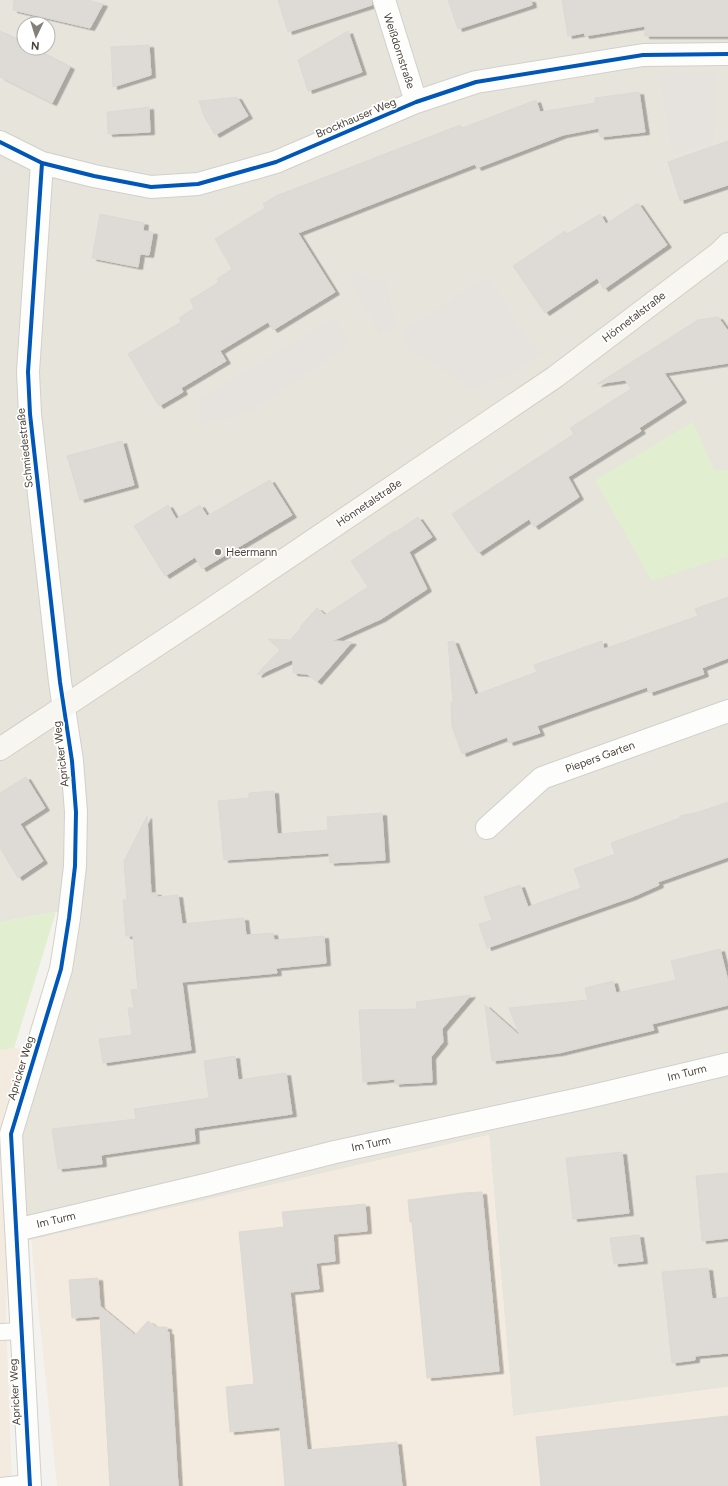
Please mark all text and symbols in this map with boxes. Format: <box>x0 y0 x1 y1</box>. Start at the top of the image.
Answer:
street label: Weißdornstraße <box>381 12 417 90</box>
north arrow <box>16 16 56 56</box>
text: N <box>31 39 40 52</box>
street label: Brockhauser Weg <box>314 95 398 141</box>
street label: Hönnetalstraße <box>600 289 668 345</box>
street label: Schmiedestraße <box>14 408 36 488</box>
street label: Hönnetalstraße <box>334 476 404 530</box>
place label: Heermann <box>226 546 277 559</box>
marker: Heermann <box>213 547 223 557</box>
street label: Apricker Weg <box>51 720 71 788</box>
street label: Piepers Garten <box>563 738 637 776</box>
street label: Apricker Weg <box>5 1034 37 1102</box>
street label: Im Turm <box>666 1062 708 1084</box>
street label: Im Turm <box>350 1134 392 1154</box>
street label: Im Turm <box>35 1209 77 1231</box>
street label: Apricker Weg <box>7 1359 23 1425</box>

